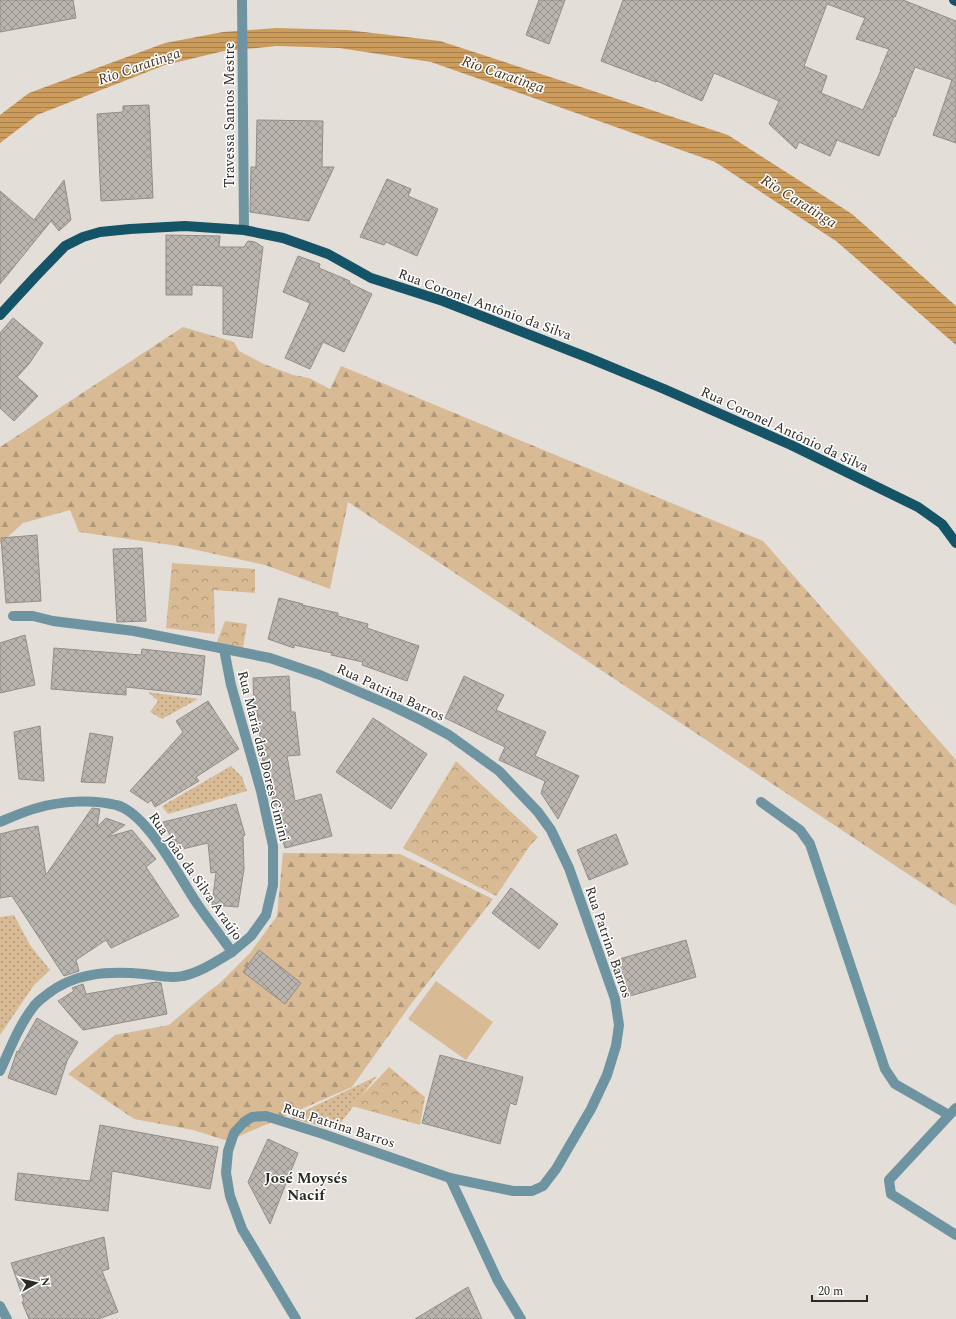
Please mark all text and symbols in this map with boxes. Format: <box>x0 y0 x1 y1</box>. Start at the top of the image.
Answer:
water label: Rio Caratinga <box>95 41 184 91</box>
street label: Travessa Santos Mestre <box>219 42 240 188</box>
water label: Rio Caratinga <box>458 50 548 99</box>
water label: Rio Caratinga <box>756 169 842 234</box>
street label: Rua Coronel Antônio da Silva <box>395 263 575 346</box>
street label: Rua Coronel Antônio da Silva <box>697 381 872 478</box>
street label: Rua Patrina Barros <box>333 658 448 727</box>
street label: Rua Maria das Dores Cimini <box>232 668 295 844</box>
street label: Rua João da Silva Araújo <box>143 808 248 945</box>
street label: Rua Patrina Barros <box>580 883 638 1001</box>
street label: Rua Patrina Barros <box>280 1097 398 1154</box>
district label: José Moysés Nacif <box>264 1167 348 1207</box>
north arrow <box>16 1263 56 1303</box>
text: N <box>36 1276 54 1287</box>
scale bar <box>812 1277 867 1303</box>
text: 20 m <box>818 1282 843 1301</box>

